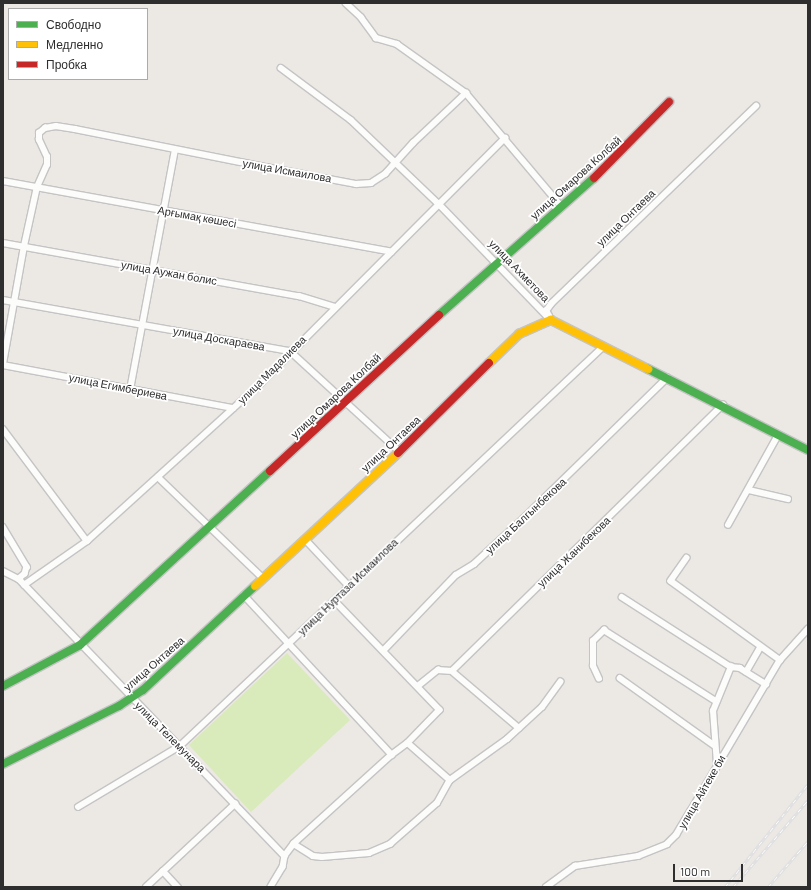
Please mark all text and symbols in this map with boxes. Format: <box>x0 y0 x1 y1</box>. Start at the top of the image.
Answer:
legend <box>8 8 148 80</box>
text: Свободно <box>46 17 101 31</box>
text: Медленно <box>46 37 103 51</box>
text: Пробка <box>46 57 87 71</box>
street label: улица Омарова Колбай <box>528 134 624 222</box>
street label: улица Исмаилова <box>241 157 333 185</box>
street label: улица Онтаева <box>594 187 658 249</box>
street label: Арғымақ көшесі <box>157 204 237 230</box>
street label: улица Ахметова <box>486 237 552 305</box>
street label: улица Аужан болис <box>120 258 218 288</box>
street label: улица Доскараева <box>172 324 266 354</box>
street label: улица Мадалиева <box>235 333 309 407</box>
street label: улица Омарова Колбай <box>288 351 384 441</box>
street label: улица Егимбериева <box>68 371 168 403</box>
street label: улица Онтаева <box>359 413 423 475</box>
street label: улица Балгынбекова <box>483 475 569 557</box>
street label: улица Жанибекова <box>535 514 613 590</box>
street label: улица Нуртаза Исмаилова <box>295 536 401 638</box>
street label: улица Онтаева <box>121 634 187 694</box>
street label: улица Телемунара <box>132 699 208 775</box>
street label: улица Айтеке би <box>676 753 728 831</box>
scale bar <box>675 856 745 882</box>
text: 100 m <box>680 864 710 878</box>

